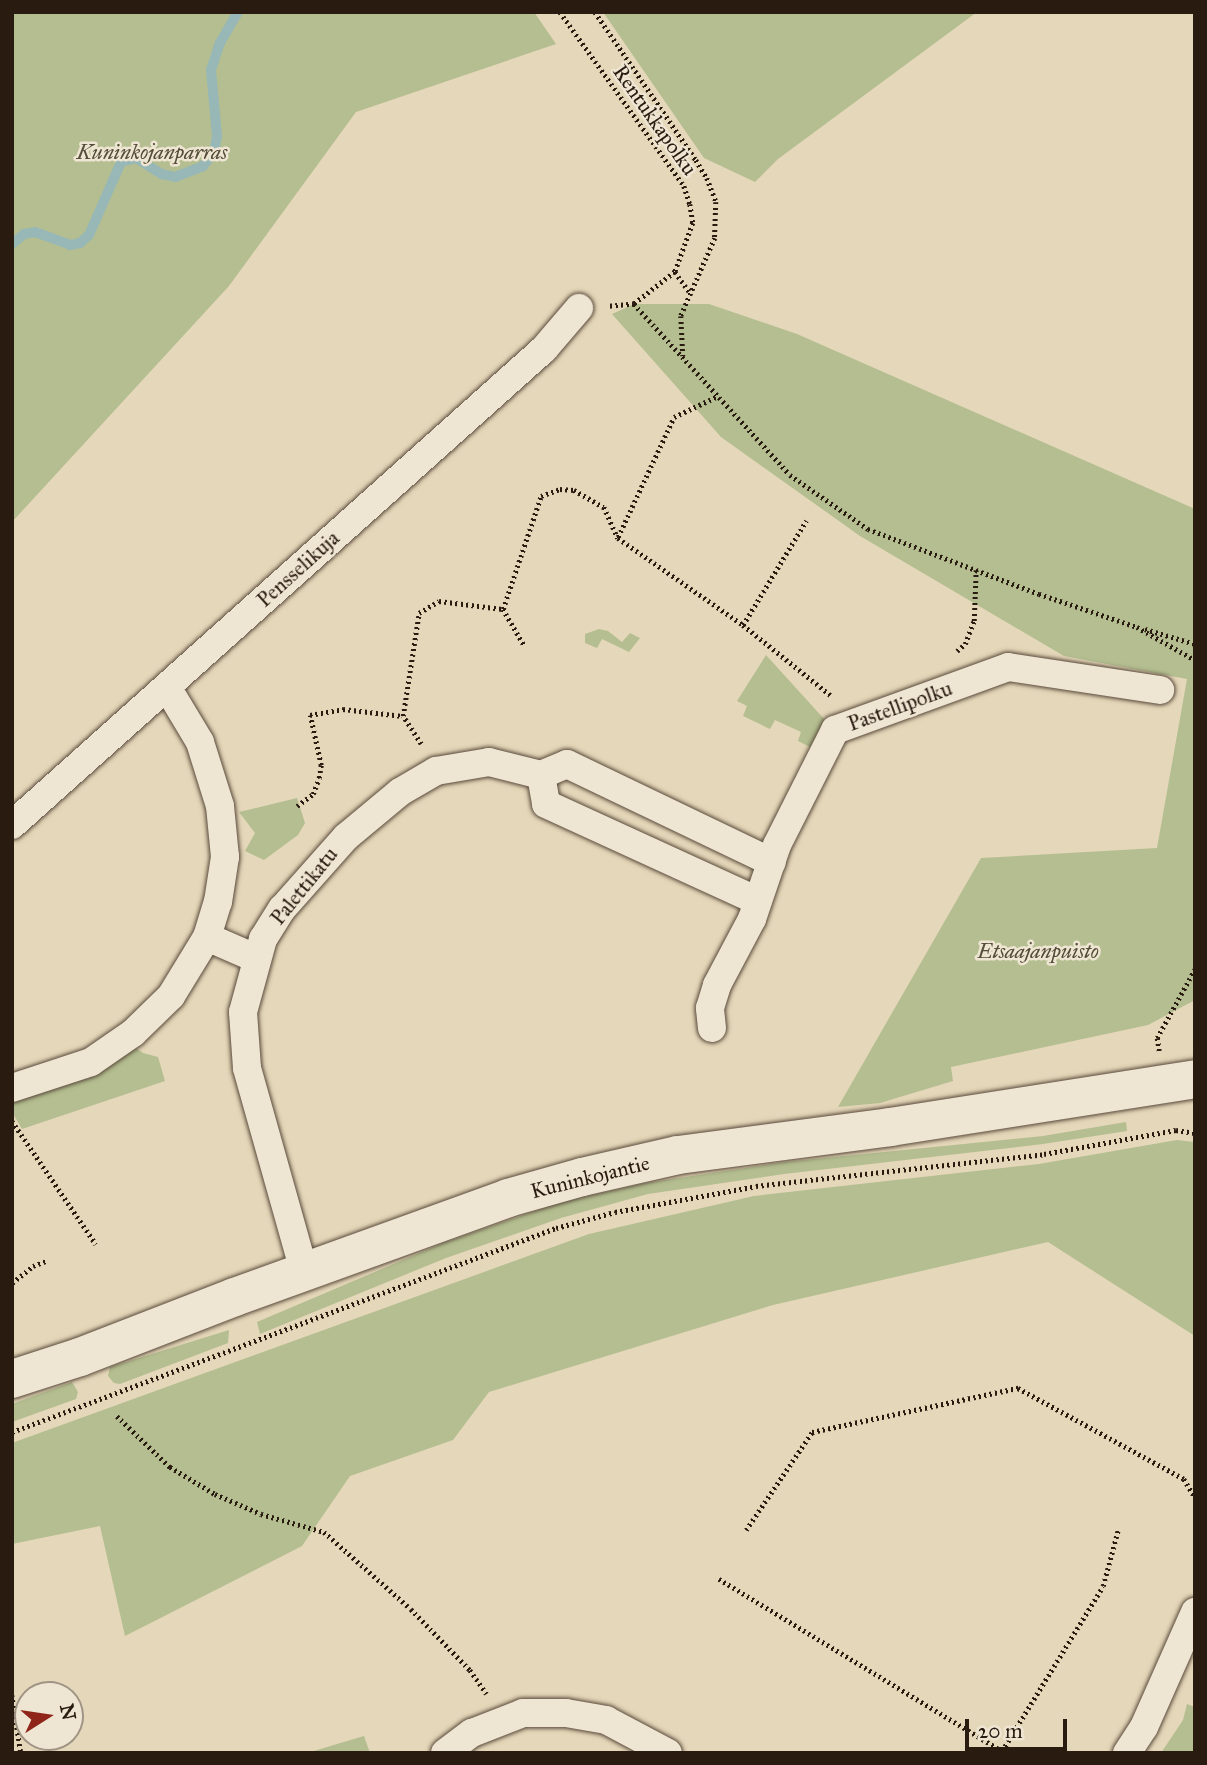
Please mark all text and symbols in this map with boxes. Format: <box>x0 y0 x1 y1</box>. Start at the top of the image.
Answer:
street label: Rentukkapolku <box>608 60 702 180</box>
park label: Kuninkojanparras <box>77 139 227 165</box>
street label: Pensselikuja <box>252 525 344 613</box>
street label: Pastellipolku <box>844 675 956 737</box>
street label: Palettikatu <box>265 842 343 930</box>
park label: Etsaajanpuisto <box>977 938 1099 964</box>
street label: Kuninkojantie <box>528 1150 652 1204</box>
north arrow <box>14 1681 84 1751</box>
text: N <box>55 1702 81 1722</box>
scale bar <box>969 1706 1070 1750</box>
text: 20 m <box>978 1718 1023 1744</box>

